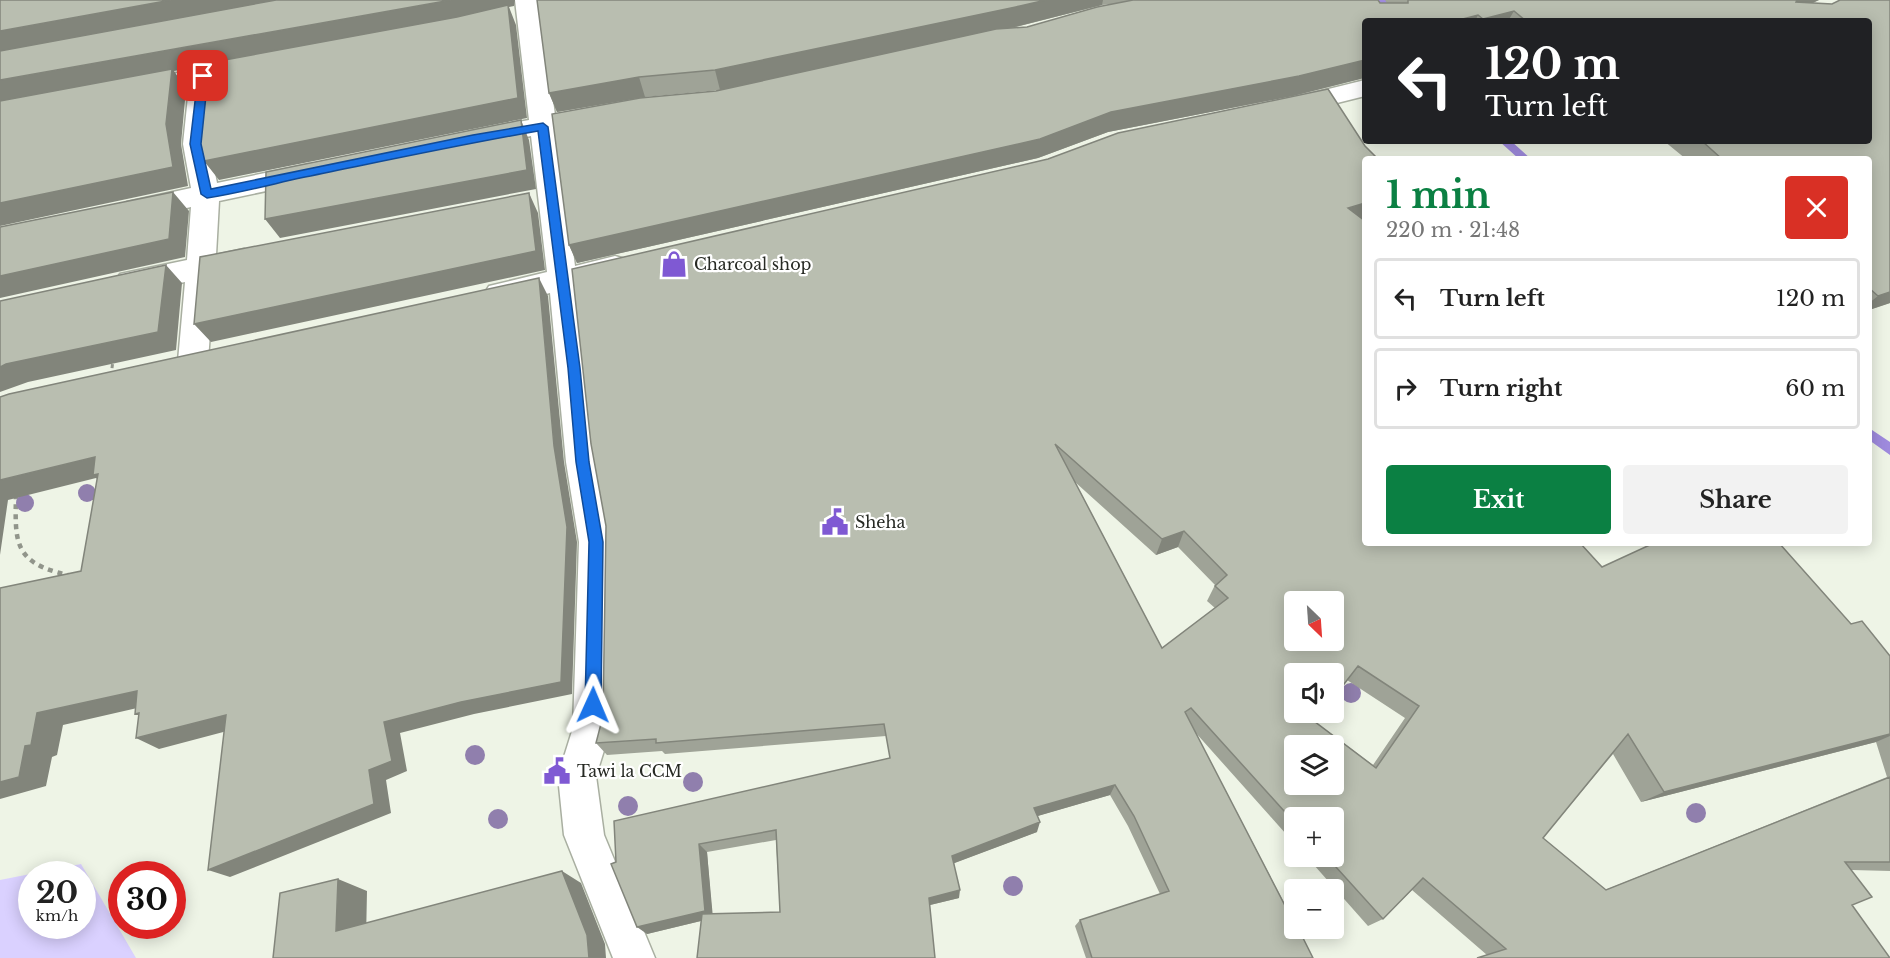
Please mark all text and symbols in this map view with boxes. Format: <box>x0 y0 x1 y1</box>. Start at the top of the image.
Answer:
text: 120 m <box>1485 38 1620 90</box>
icon: left <box>1386 42 1464 120</box>
pin <box>177 50 228 101</box>
icon: arrive <box>186 59 219 92</box>
text: Turn left <box>1485 90 1608 123</box>
text: 1 min <box>1386 173 1490 218</box>
button: close <box>1785 176 1848 239</box>
text: 220 m · 21:48 <box>1386 218 1520 242</box>
shop icon: Charcoal shop <box>659 249 689 279</box>
place label: Charcoal shop <box>694 254 812 274</box>
icon: left <box>1389 282 1422 315</box>
text: Turn left <box>1440 285 1545 312</box>
text: 120 m <box>1776 285 1845 312</box>
icon: right <box>1389 372 1422 405</box>
text: Turn right <box>1440 375 1562 402</box>
text: 60 m <box>1785 375 1845 402</box>
button: Exit <box>1386 465 1611 534</box>
button: Share <box>1623 465 1848 534</box>
public building icon: Sheha <box>820 507 850 537</box>
place label: Sheha <box>855 512 906 532</box>
north arrow <box>1284 591 1344 651</box>
map controls <box>1284 591 1344 939</box>
button: sound <box>1284 663 1344 723</box>
position arrow <box>561 673 625 737</box>
button: layers <box>1284 735 1344 795</box>
public building icon: Tawi la CCM <box>542 756 572 786</box>
place label: Tawi la CCM <box>577 761 682 781</box>
button: + <box>1284 807 1344 867</box>
speed limit sign: 30 <box>108 861 186 939</box>
text: 20 <box>36 874 78 911</box>
button: − <box>1284 879 1344 939</box>
text: km/h <box>36 906 78 925</box>

